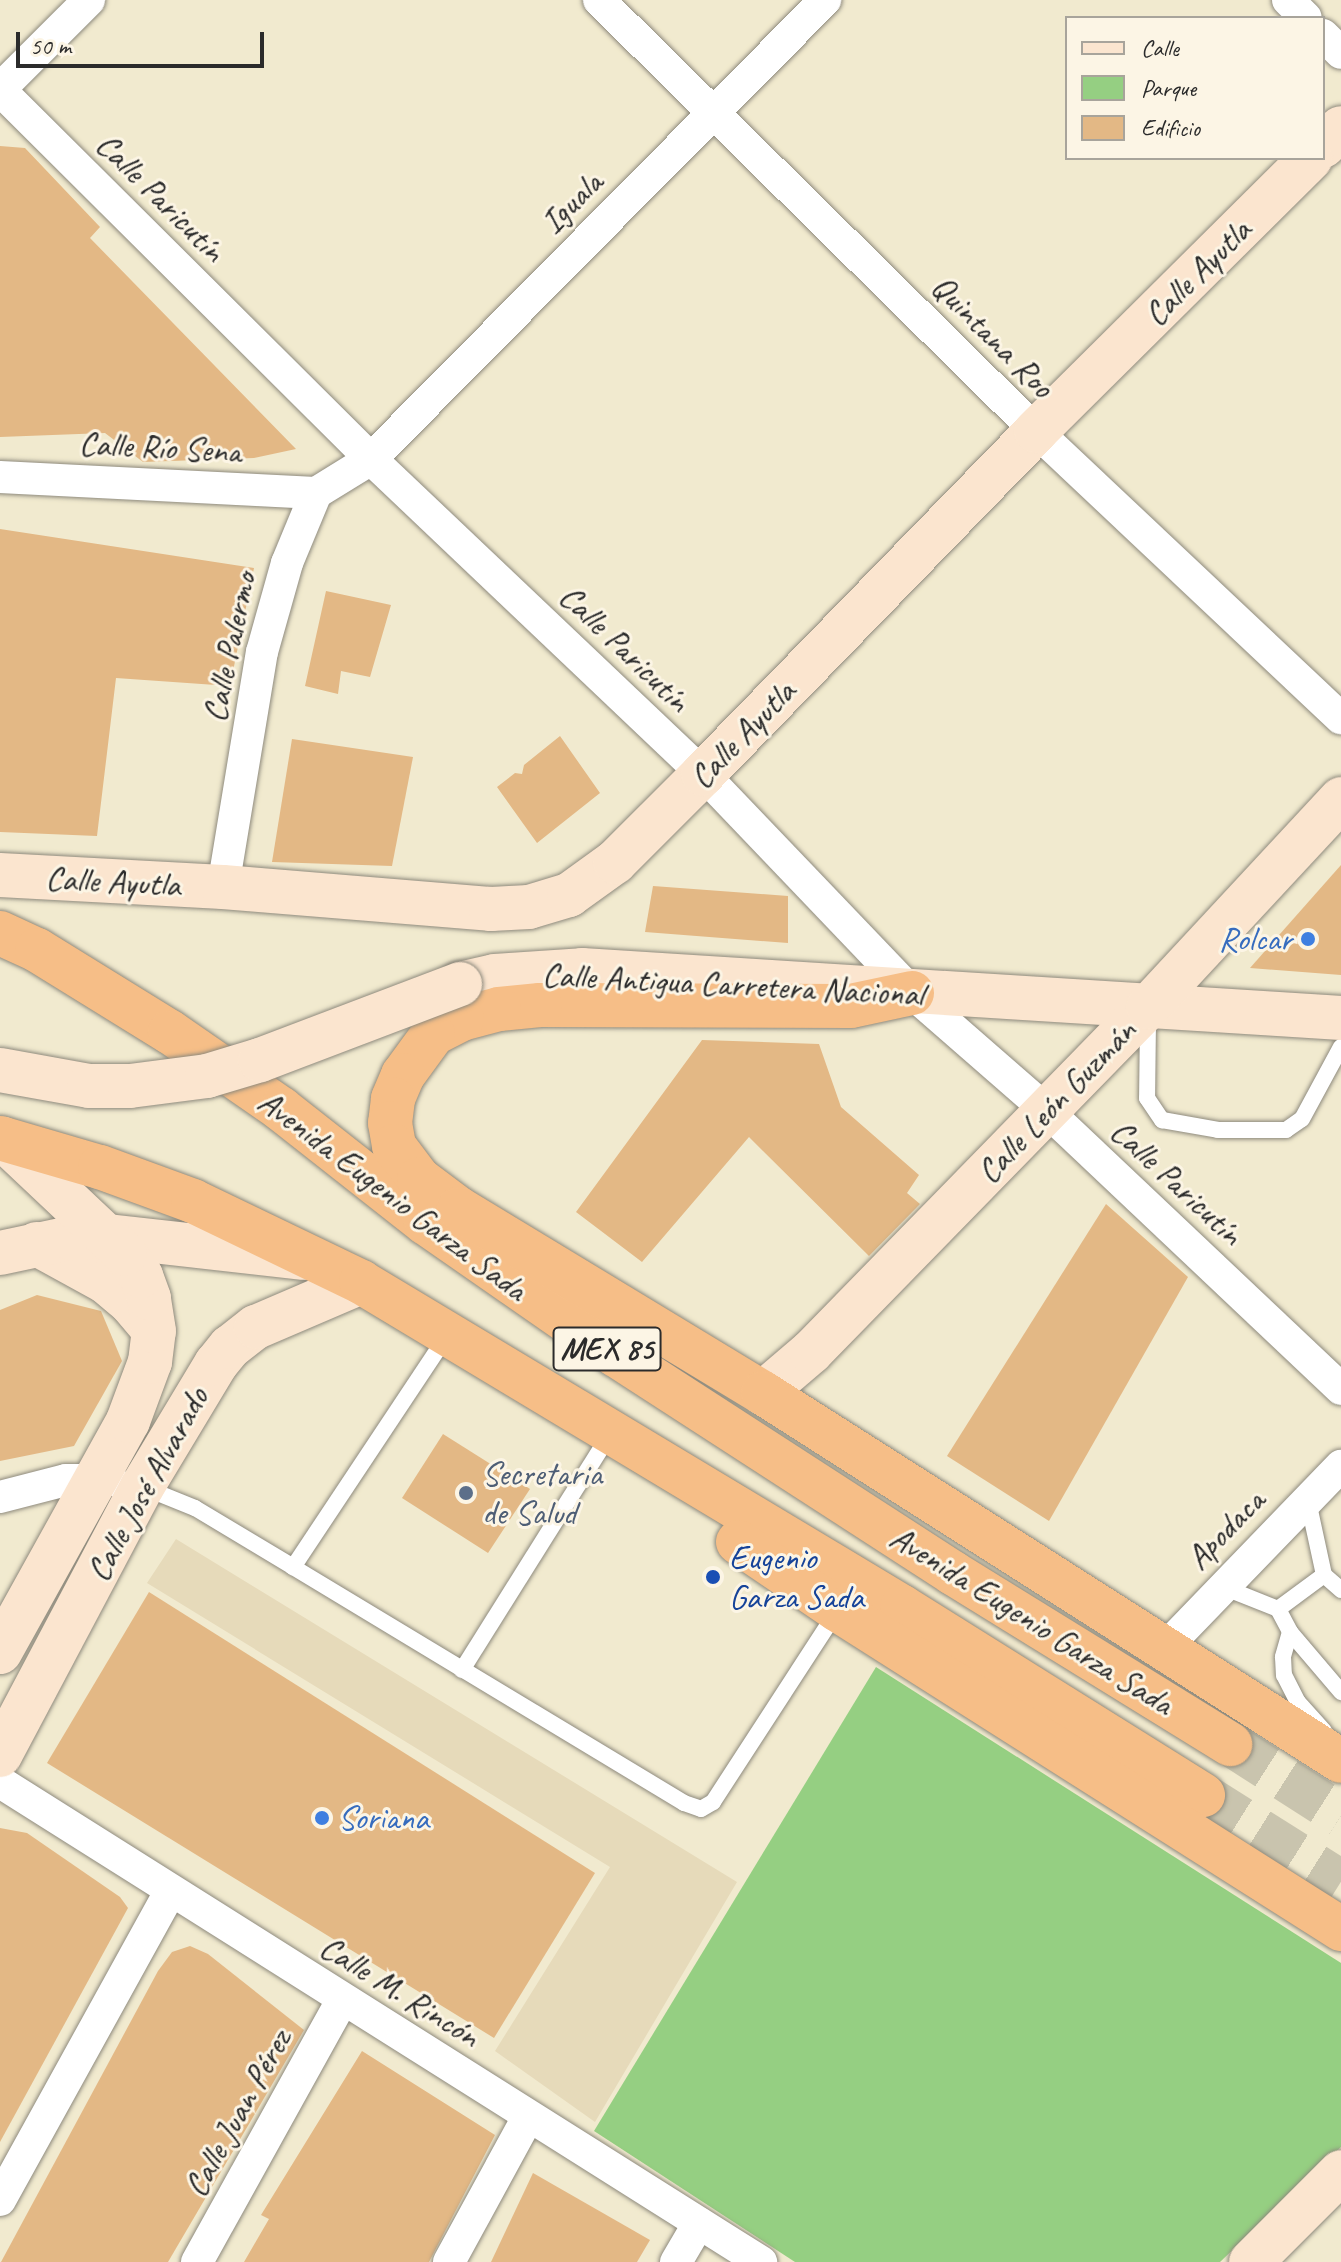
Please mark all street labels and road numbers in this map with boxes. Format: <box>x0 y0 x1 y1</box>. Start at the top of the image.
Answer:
street label: Calle Paricutín <box>88 124 234 270</box>
street label: Iguala <box>531 162 611 242</box>
street label: Calle Ayutla <box>1136 211 1258 333</box>
street label: Quintana Roo <box>923 266 1063 406</box>
street label: Calle Río Sena <box>78 422 242 472</box>
street label: Calle Palermo <box>193 569 265 725</box>
street label: Calle Paricutín <box>551 575 699 721</box>
street label: Calle Ayutla <box>681 672 803 796</box>
street label: Calle Ayutla <box>46 857 180 905</box>
street label: Calle Antigua Carretera Nacional <box>540 954 926 1014</box>
street label: Calle León Guzmán <box>967 1010 1145 1192</box>
street label: Avenida Eugenio Garza Sada <box>250 1081 536 1309</box>
street label: Calle Paricutín <box>1102 1110 1252 1254</box>
road number: MEX 85 <box>551 1321 663 1377</box>
street label: Calle José Alvarado <box>77 1380 217 1588</box>
street label: Apodaca <box>1177 1480 1273 1578</box>
street label: Avenida Eugenio Garza Sada <box>883 1516 1181 1724</box>
street label: Calle M. Rincón <box>313 1926 487 2056</box>
street label: Calle Juan Pérez <box>175 2024 299 2202</box>

